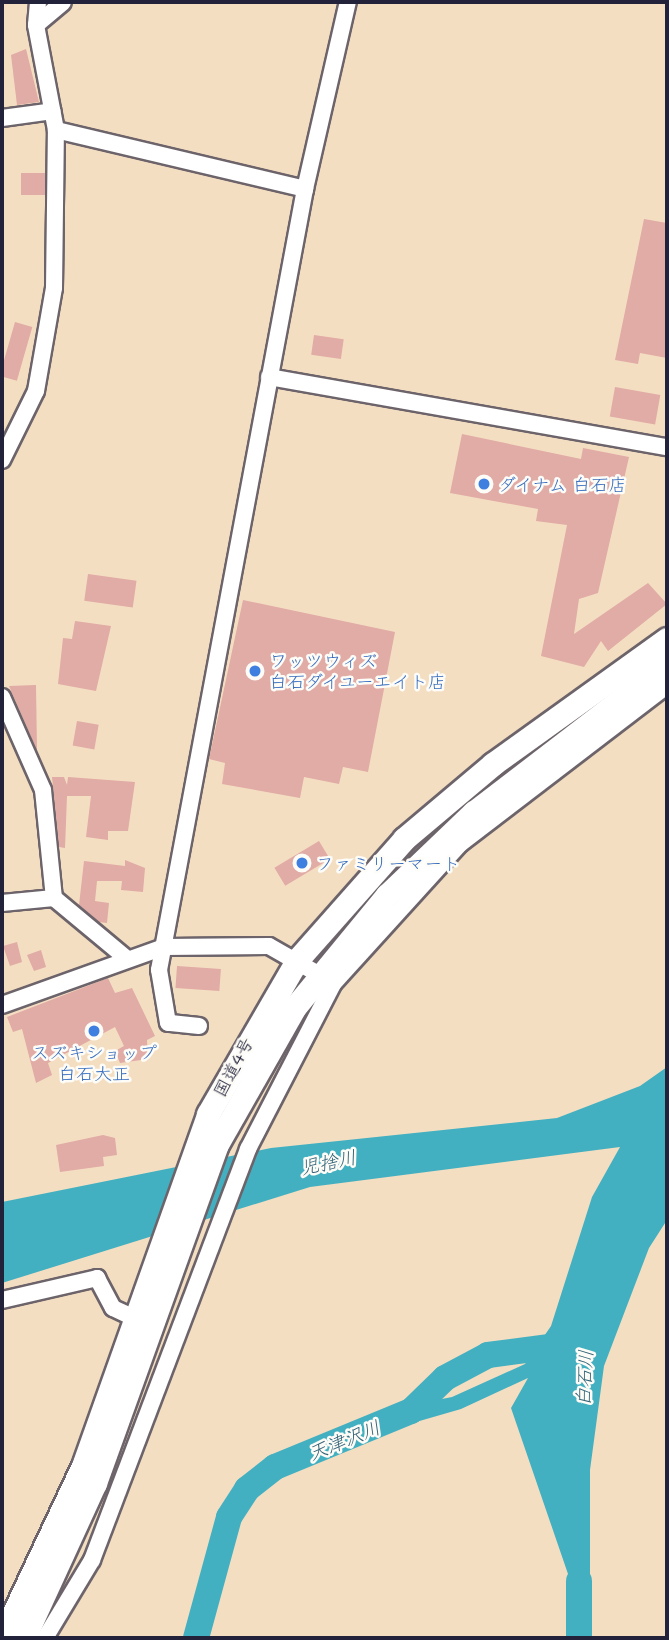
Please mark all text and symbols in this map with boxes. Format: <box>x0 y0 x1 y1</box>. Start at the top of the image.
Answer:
place label: ダイナム 白石店 <box>498 473 630 495</box>
marker: ダイナム 白石店 <box>476 476 492 492</box>
place label: ワッツウィズ 白石ダイユーエイト店 <box>269 650 448 692</box>
marker: ワッツウィズ 白石ダイユーエイト店 <box>247 663 263 679</box>
place label: ファミリーマート <box>316 852 460 874</box>
marker: ファミリーマート <box>294 855 310 871</box>
marker: スズキショップ 白石大正 <box>86 1023 102 1039</box>
street label: 国道4号 <box>208 1033 258 1101</box>
place label: スズキショップ 白石大正 <box>31 1042 157 1084</box>
water label: 児捨川 <box>298 1145 358 1179</box>
water label: 白石川 <box>571 1349 597 1407</box>
water label: 天津沢川 <box>304 1415 384 1465</box>

